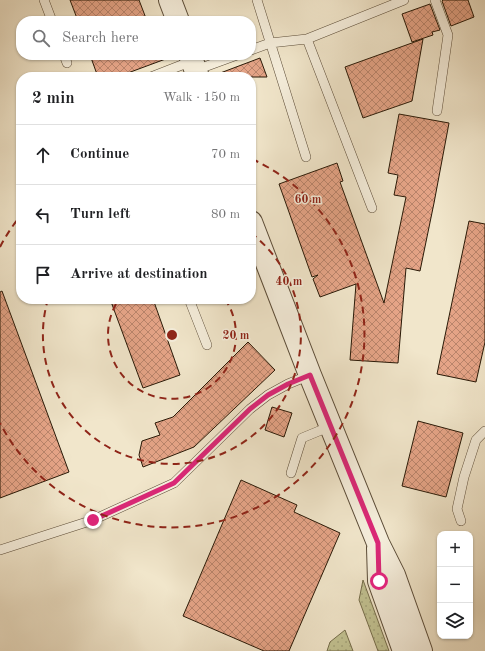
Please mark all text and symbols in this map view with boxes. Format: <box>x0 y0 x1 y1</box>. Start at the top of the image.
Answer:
search box <box>16 16 256 60</box>
icon: search <box>30 27 52 49</box>
text: Search here <box>62 31 139 46</box>
text: 2 min <box>32 90 75 107</box>
text: Walk · 150 m <box>163 91 240 104</box>
icon: ahead <box>32 144 54 166</box>
text: Continue <box>70 147 129 162</box>
text: 70 m <box>211 148 240 161</box>
text: 60 m <box>295 194 322 206</box>
icon: left <box>32 204 54 226</box>
text: Turn left <box>70 207 130 222</box>
text: 80 m <box>211 208 240 221</box>
icon: arrive <box>32 264 54 286</box>
text: Arrive at destination <box>70 267 208 282</box>
text: 40 m <box>276 276 303 288</box>
centre of rings <box>165 328 179 342</box>
text: 20 m <box>223 330 250 342</box>
route end <box>84 511 102 529</box>
map controls <box>437 531 473 639</box>
button: + <box>437 531 473 567</box>
button: − <box>437 567 473 603</box>
route start <box>370 572 388 590</box>
button: layers <box>437 603 473 639</box>

